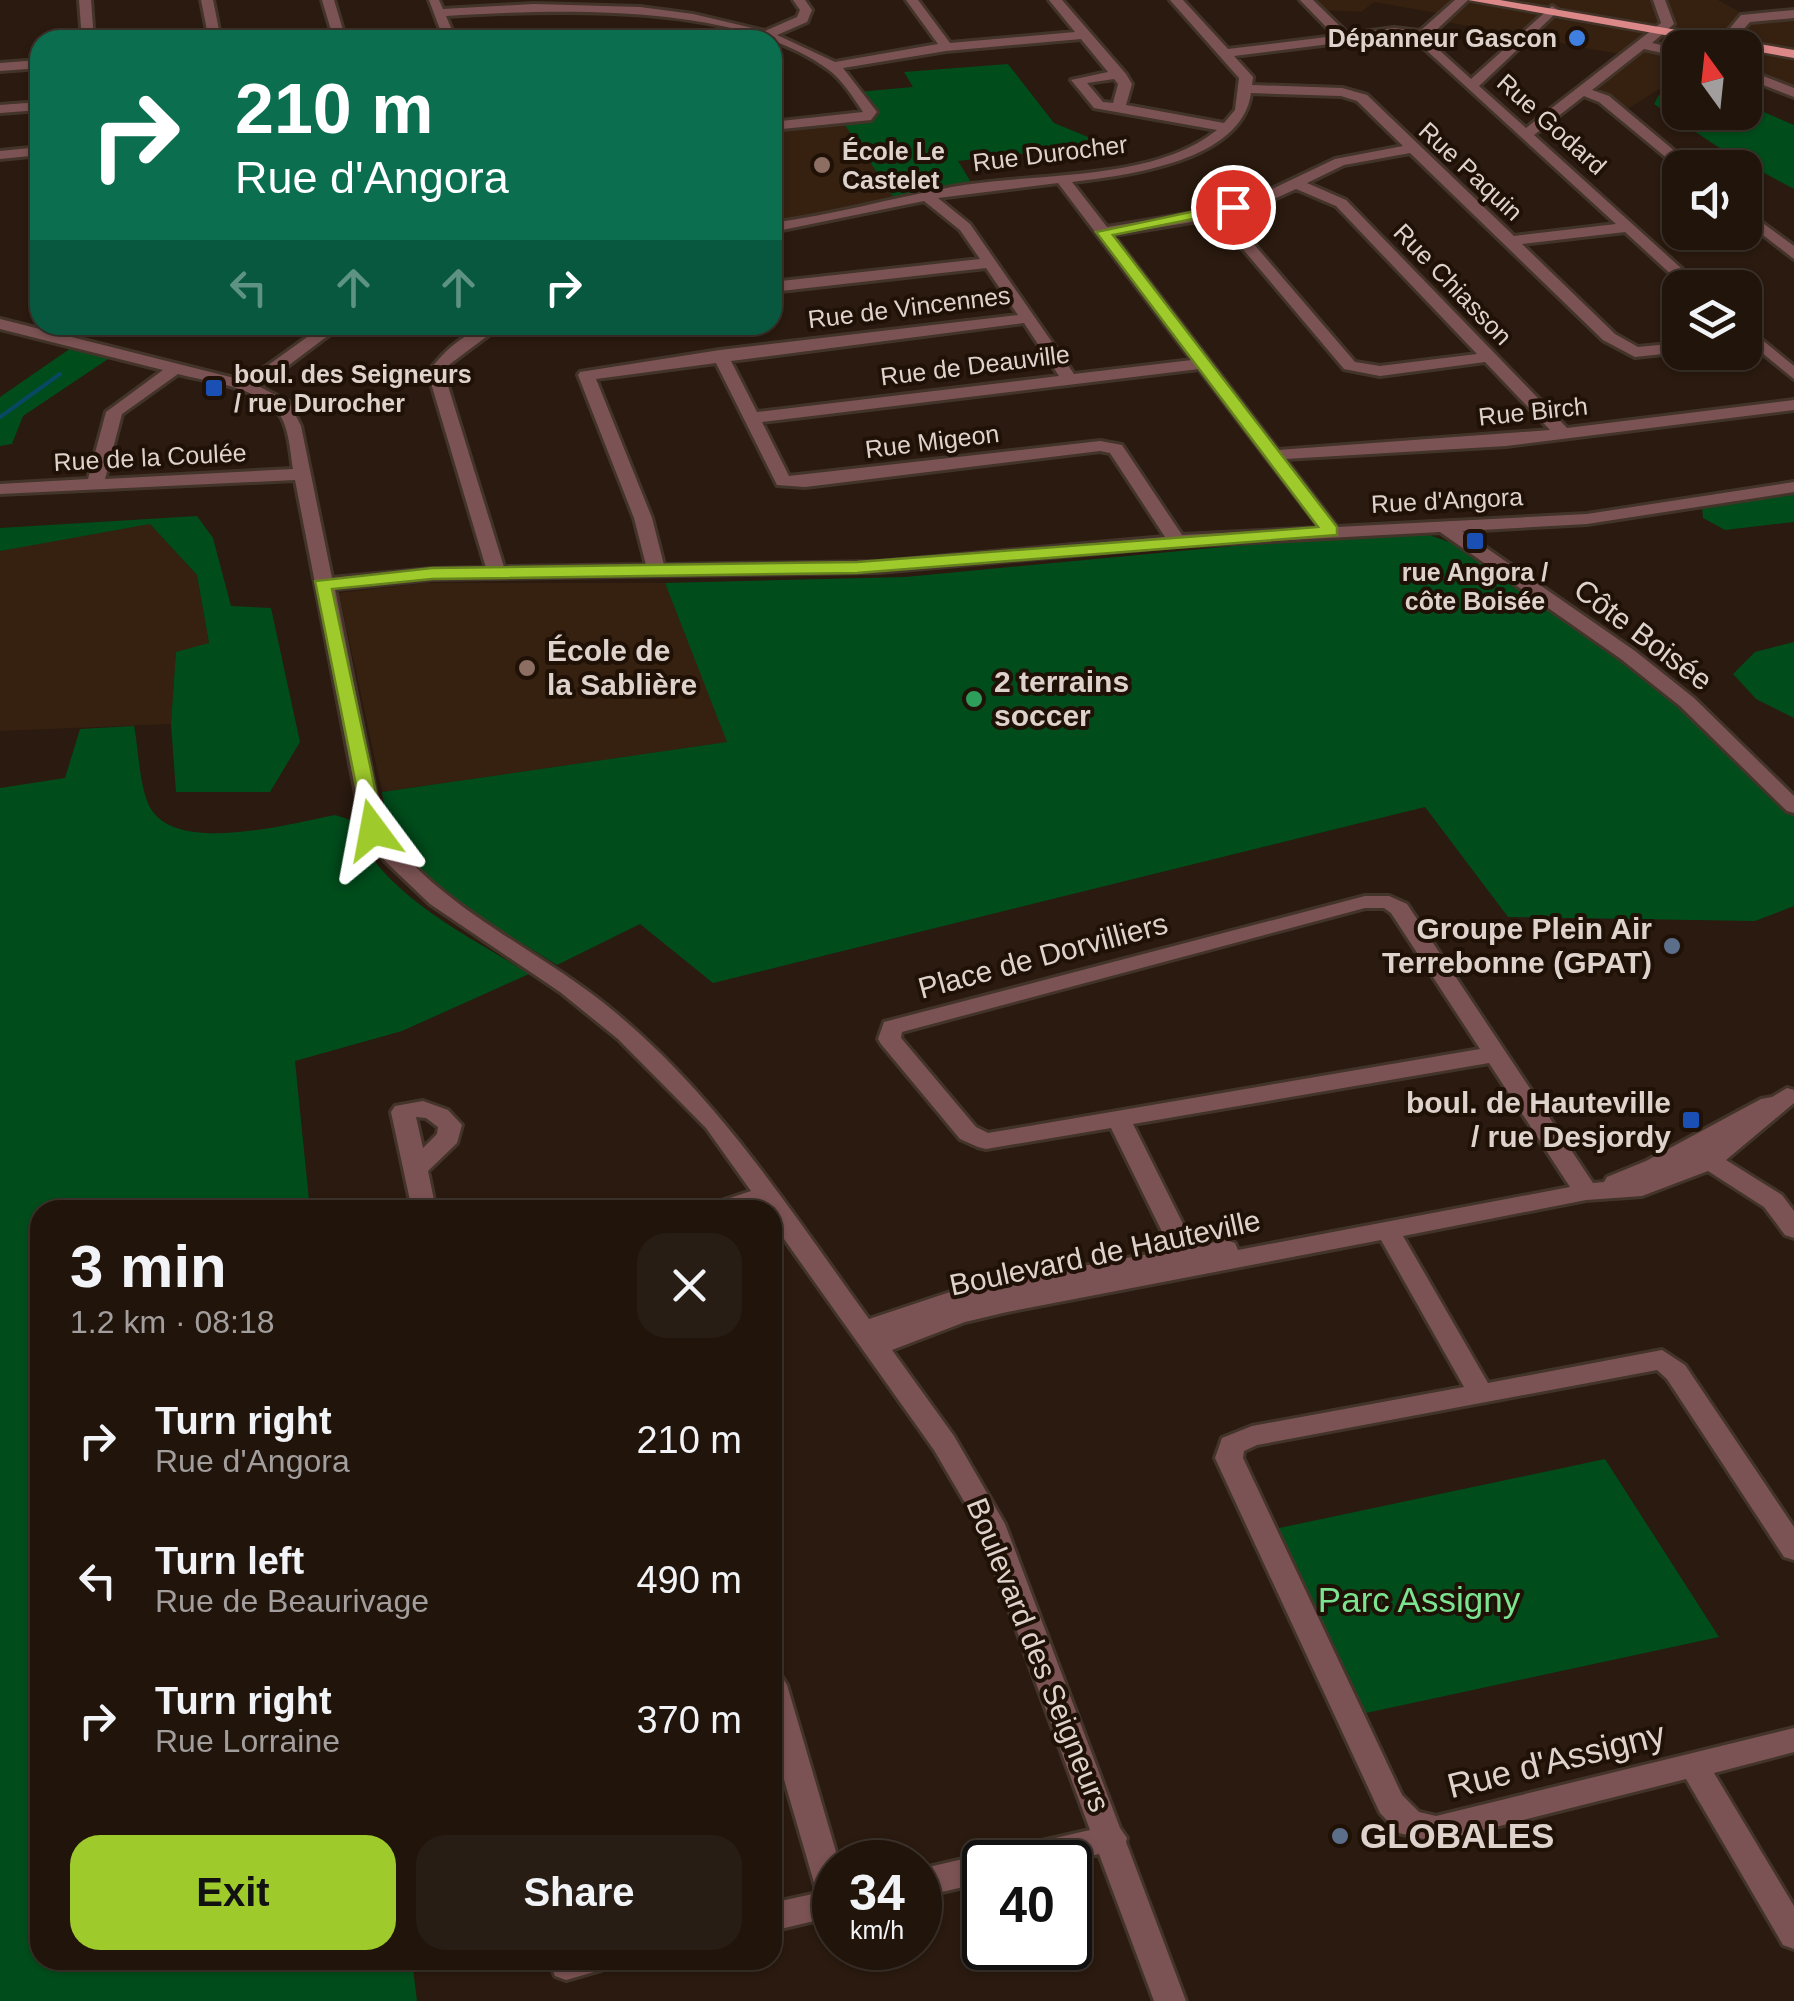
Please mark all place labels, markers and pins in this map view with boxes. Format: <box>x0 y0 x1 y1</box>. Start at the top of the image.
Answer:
place label: Dépanneur Gascon <box>1328 24 1557 52</box>
marker: Dépanneur Gascon <box>1566 27 1588 49</box>
place label: École Le Castelet <box>842 137 945 194</box>
marker: École Le Castelet <box>811 154 833 176</box>
pin <box>1191 165 1276 250</box>
place label: boul. des Seigneurs / rue Durocher <box>234 360 472 417</box>
marker: boul. des Seigneurs / rue Durocher <box>203 377 225 399</box>
marker: rue Angora / côte Boisée <box>1464 530 1486 552</box>
place label: rue Angora / côte Boisée <box>1402 558 1548 615</box>
place label: École de la Sablière <box>547 634 697 701</box>
marker: École de la Sablière <box>516 657 538 679</box>
place label: 2 terrains soccer <box>994 665 1129 732</box>
marker: 2 terrains soccer <box>963 688 985 710</box>
place label: Groupe Plein Air Terrebonne (GPAT) <box>1382 912 1652 979</box>
marker: Groupe Plein Air Terrebonne (GPAT) <box>1661 935 1683 957</box>
place label: boul. de Hauteville / rue Desjordy <box>1406 1086 1671 1153</box>
marker: boul. de Hauteville / rue Desjordy <box>1680 1109 1702 1131</box>
place label: GLOBALES <box>1360 1816 1554 1855</box>
marker: GLOBALES <box>1329 1825 1351 1847</box>

